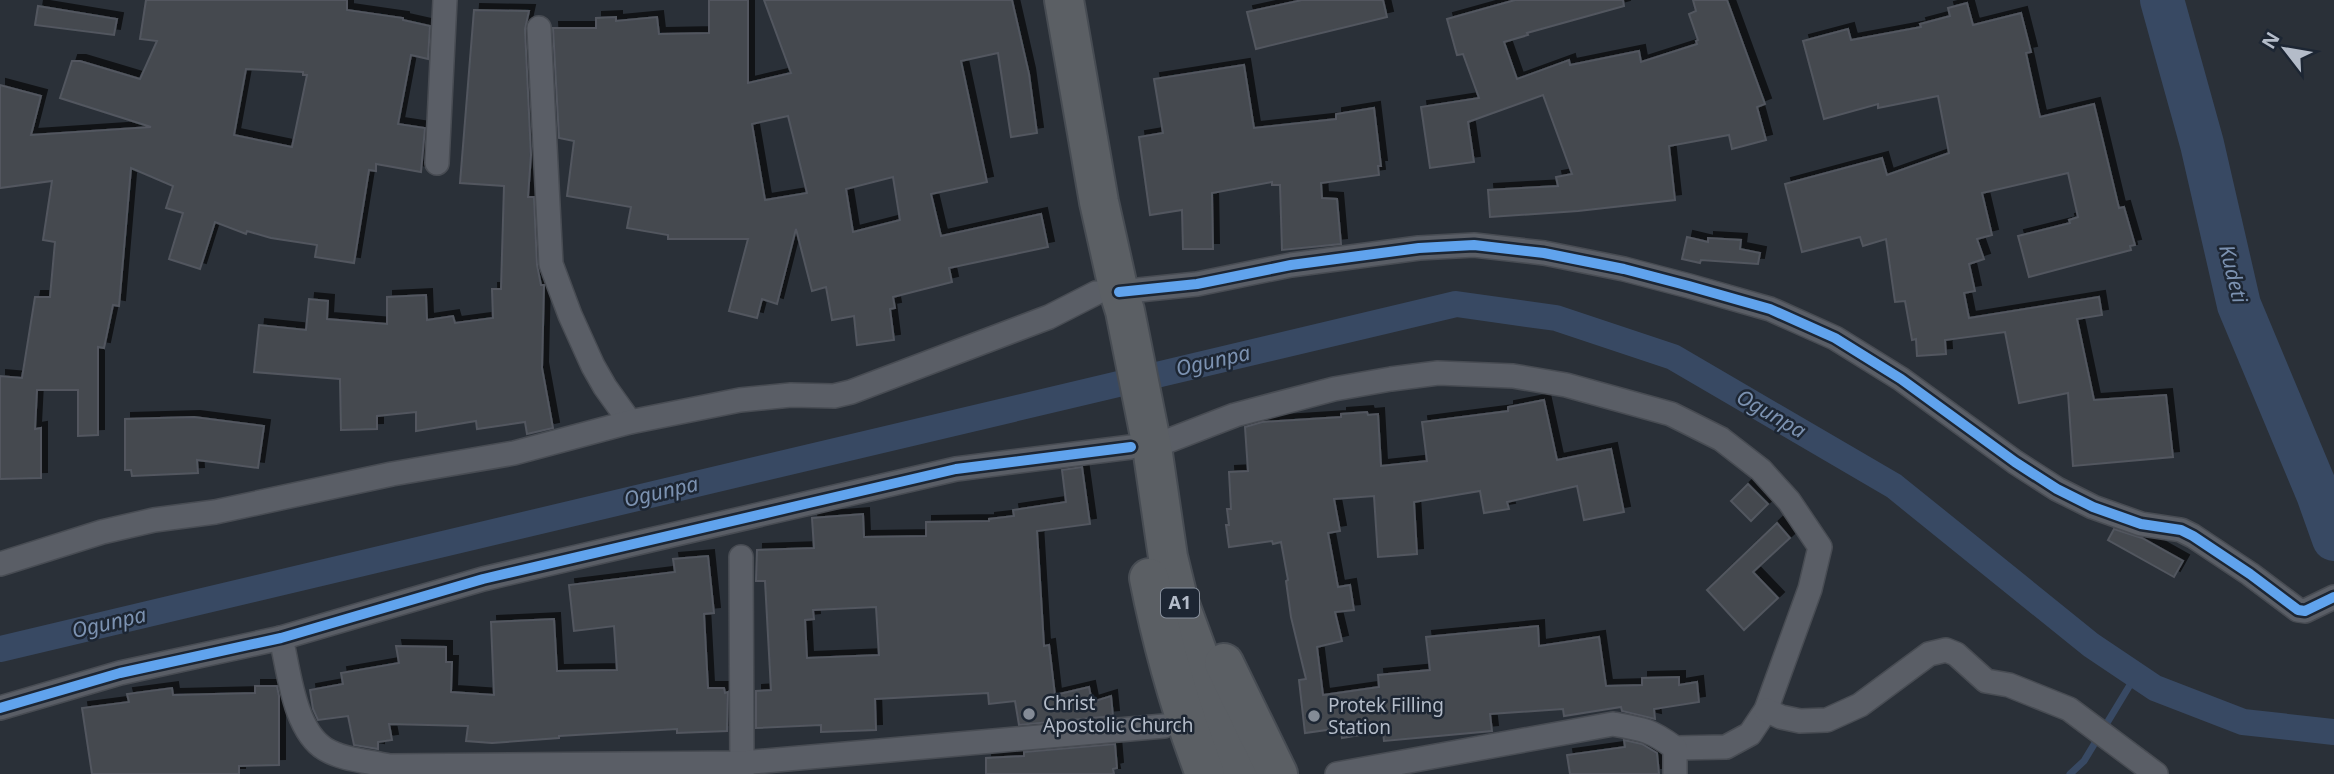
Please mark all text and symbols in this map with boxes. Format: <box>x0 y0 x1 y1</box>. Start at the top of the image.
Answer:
north arrow <box>2250 14 2320 84</box>
text: N <box>2255 27 2286 54</box>
water label: Kudeti <box>2213 242 2255 306</box>
water label: Ogunpa <box>1173 338 1253 382</box>
water label: Ogunpa <box>1732 382 1811 444</box>
water label: Ogunpa <box>621 469 701 513</box>
road number: A1 <box>1161 588 1199 618</box>
water label: Ogunpa <box>69 600 149 644</box>
place label: Christ Apostolic Church <box>1043 690 1193 738</box>
place label: Protek Filling Station <box>1328 692 1444 740</box>
marker: Christ Apostolic Church <box>1021 706 1037 722</box>
marker: Protek Filling Station <box>1306 708 1322 724</box>

